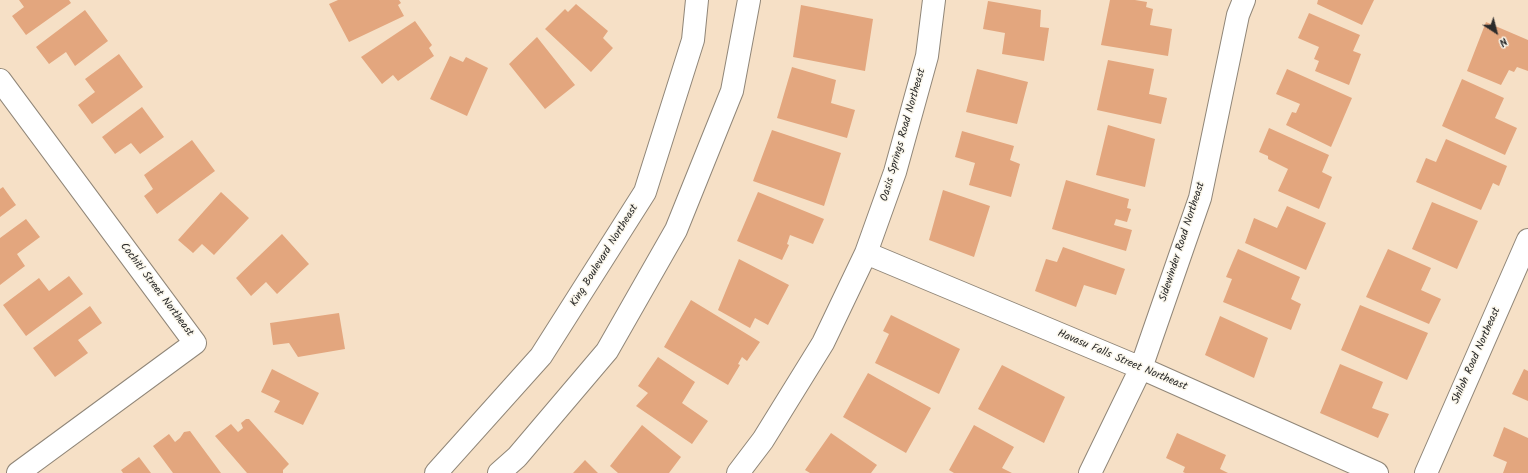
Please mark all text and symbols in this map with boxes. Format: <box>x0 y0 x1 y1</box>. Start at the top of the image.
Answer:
north arrow <box>1476 12 1516 52</box>
text: N <box>1495 32 1511 51</box>
street label: Oasis Springs Road Northeast <box>879 67 929 203</box>
street label: Sidewinder Road Northeast <box>1157 181 1209 303</box>
street label: King Boulevard Northeast <box>568 202 642 310</box>
street label: Cochiti Street Northeast <box>116 241 196 339</box>
street label: Shiloh Road Northeast <box>1450 306 1504 406</box>
street label: Havasu Falls Street Northeast <box>1055 328 1189 394</box>

